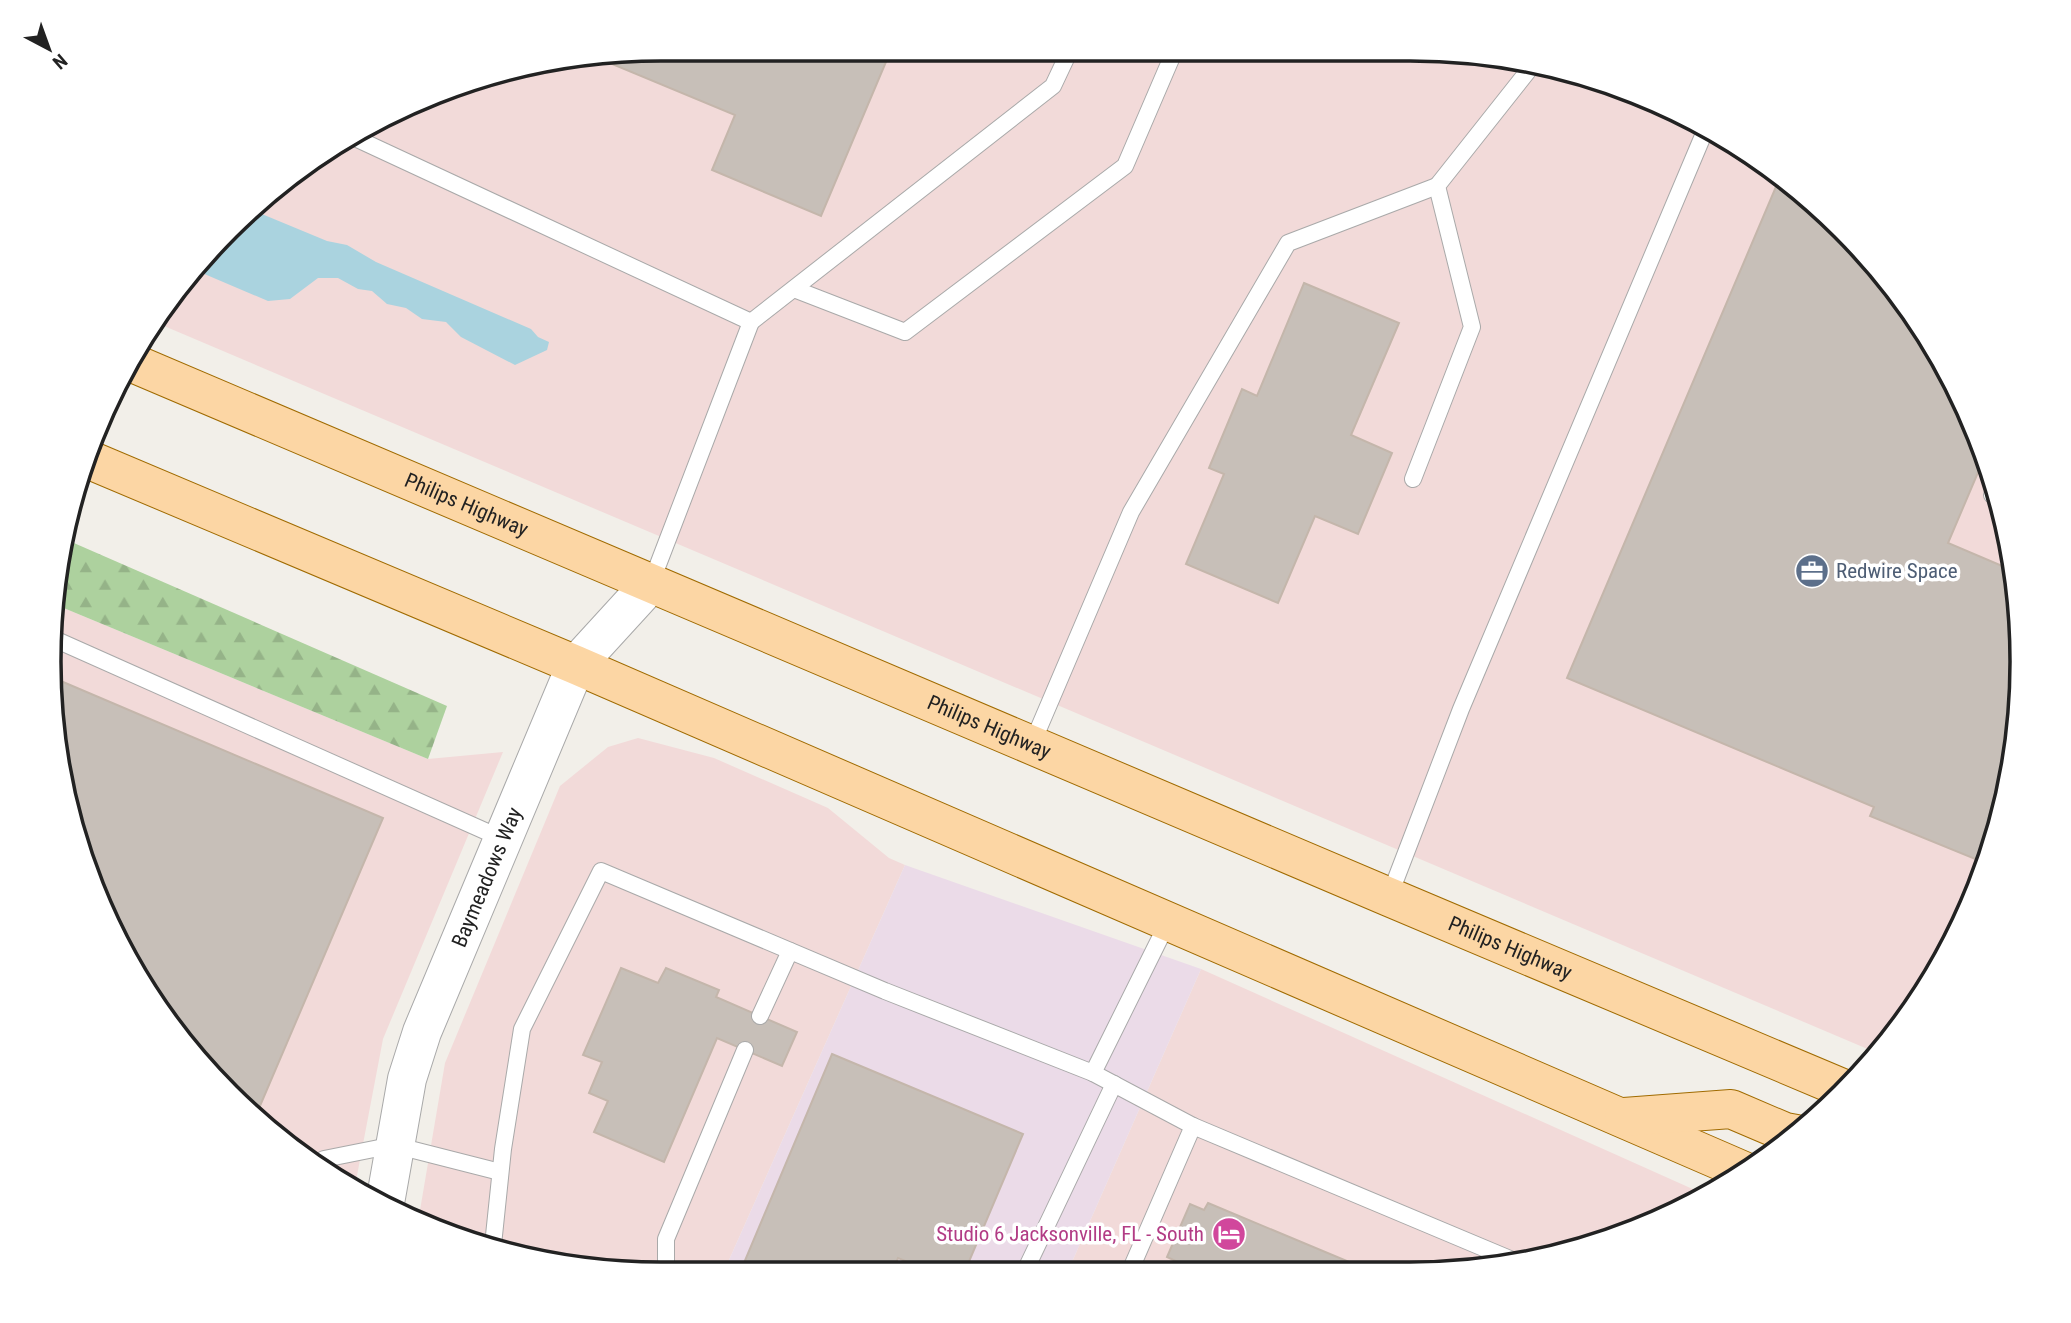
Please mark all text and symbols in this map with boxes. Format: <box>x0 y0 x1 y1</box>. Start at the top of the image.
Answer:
north arrow <box>14 14 84 84</box>
text: N <box>48 49 72 74</box>
street label: Philips Highway <box>401 468 532 542</box>
office icon: Redwire Space <box>1793 552 1831 590</box>
place label: Redwire Space <box>1836 559 1958 583</box>
street label: Philips Highway <box>924 690 1055 764</box>
street label: Baymeadows Way <box>447 804 527 951</box>
street label: Philips Highway <box>1445 911 1576 985</box>
hotel icon: Studio 6 Jacksonville, FL - South <box>1210 1215 1248 1253</box>
place label: Studio 6 Jacksonville, FL - South <box>936 1222 1204 1246</box>

